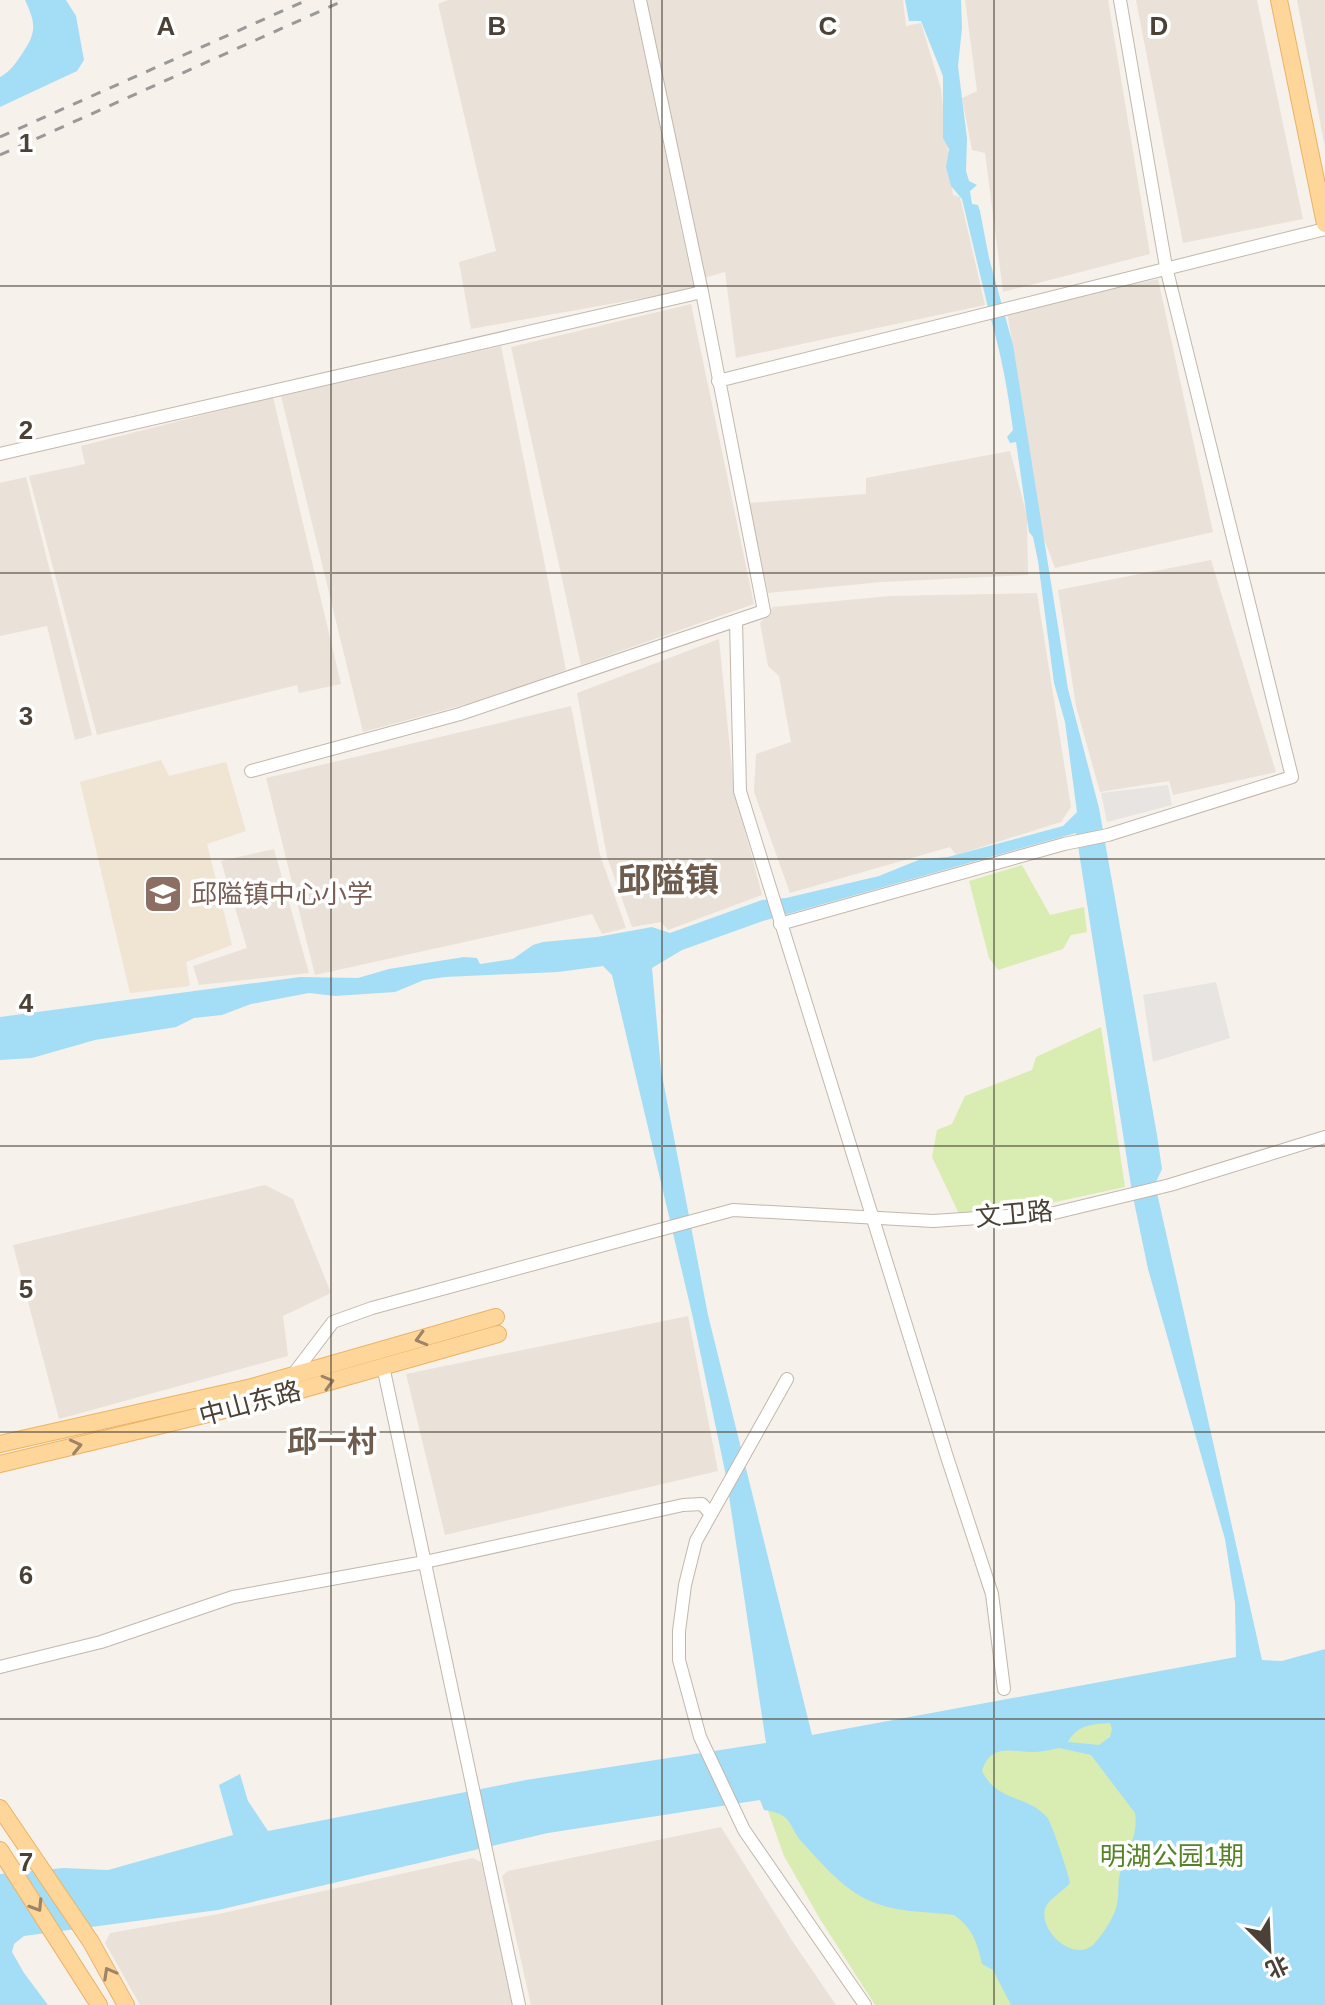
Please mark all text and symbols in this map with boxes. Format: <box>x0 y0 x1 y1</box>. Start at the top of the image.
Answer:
text: A <box>157 11 176 41</box>
text: B <box>488 11 506 41</box>
text: C <box>819 11 838 41</box>
text: D <box>1150 11 1168 41</box>
text: 1 <box>19 128 33 158</box>
text: 2 <box>19 415 33 445</box>
text: 3 <box>19 701 33 731</box>
district label: 邱隘镇 <box>617 861 719 899</box>
school or university icon: 邱隘镇中心小学 <box>142 873 184 915</box>
place label: 邱隘镇中心小学 <box>191 879 373 909</box>
text: 4 <box>19 988 34 1018</box>
street label: 文卫路 <box>974 1196 1054 1232</box>
text: 5 <box>19 1274 33 1304</box>
one-way arrow <box>415 1330 429 1346</box>
street label: 中山东路 <box>196 1375 304 1431</box>
one-way arrow <box>320 1375 334 1391</box>
district label: 邱一村 <box>287 1425 377 1458</box>
one-way arrow <box>68 1438 82 1455</box>
text: 6 <box>19 1560 33 1590</box>
park label: 明湖公园1期 <box>1100 1841 1244 1871</box>
text: 7 <box>19 1847 33 1877</box>
one-way arrow <box>28 1898 43 1912</box>
north arrow <box>1229 1909 1309 1989</box>
text: 北 <box>1262 1951 1292 1983</box>
one-way arrow <box>103 1967 119 1982</box>

